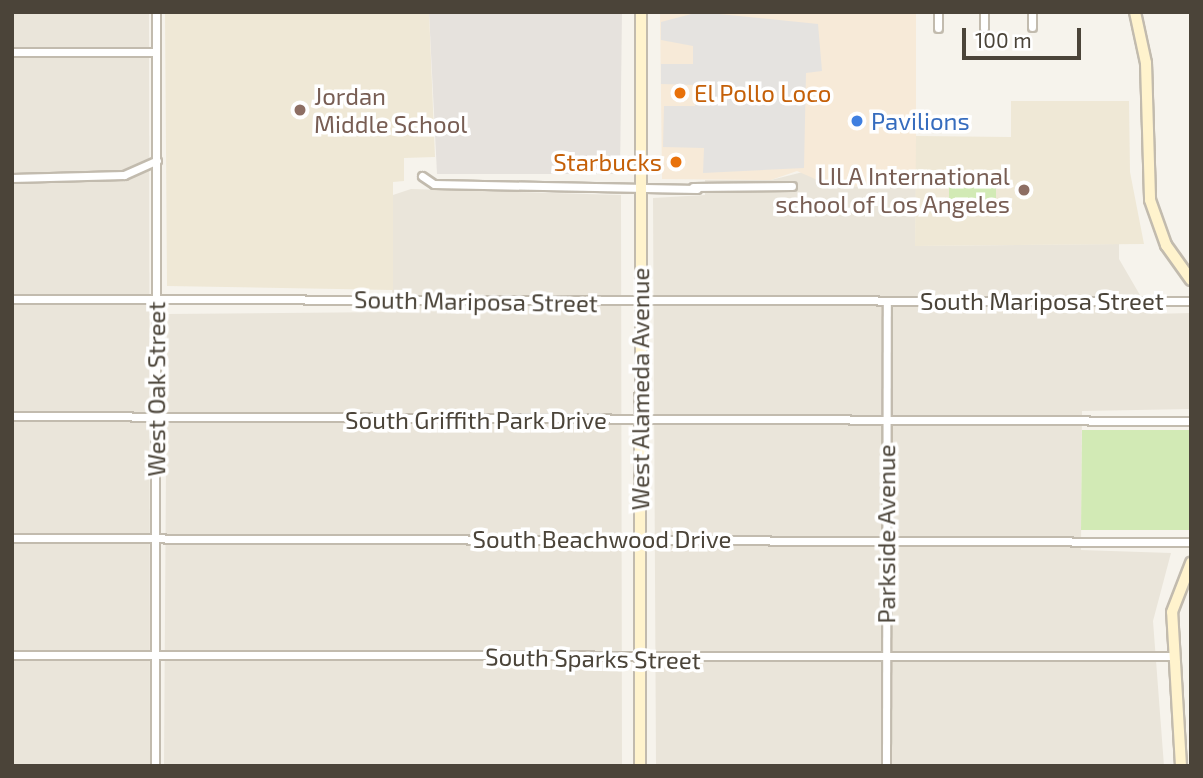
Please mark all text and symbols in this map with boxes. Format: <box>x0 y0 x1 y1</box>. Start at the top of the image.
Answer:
scale bar <box>965 14 1084 58</box>
text: 100 m <box>975 27 1032 52</box>
place label: El Pollo Loco <box>694 79 832 107</box>
place label: Jordan Middle School <box>314 82 467 138</box>
marker: El Pollo Loco <box>672 85 688 101</box>
marker: Jordan Middle School <box>292 102 308 118</box>
place label: Pavilions <box>871 107 970 135</box>
marker: Pavilions <box>849 113 865 129</box>
place label: Starbucks <box>553 148 662 176</box>
marker: Starbucks <box>668 154 684 170</box>
place label: LILA International school of Los Angeles <box>774 162 1010 218</box>
marker: LILA International school of Los Angeles <box>1016 182 1032 198</box>
street label: West Alameda Avenue <box>626 267 654 511</box>
street label: South Mariposa Street <box>354 284 598 318</box>
street label: South Mariposa Street <box>920 287 1164 315</box>
street label: West Oak Street <box>142 301 170 477</box>
street label: South Griffith Park Drive <box>345 406 607 434</box>
street label: Parkside Avenue <box>872 444 900 624</box>
street label: South Beachwood Drive <box>473 525 731 553</box>
street label: South Sparks Street <box>485 642 701 674</box>

